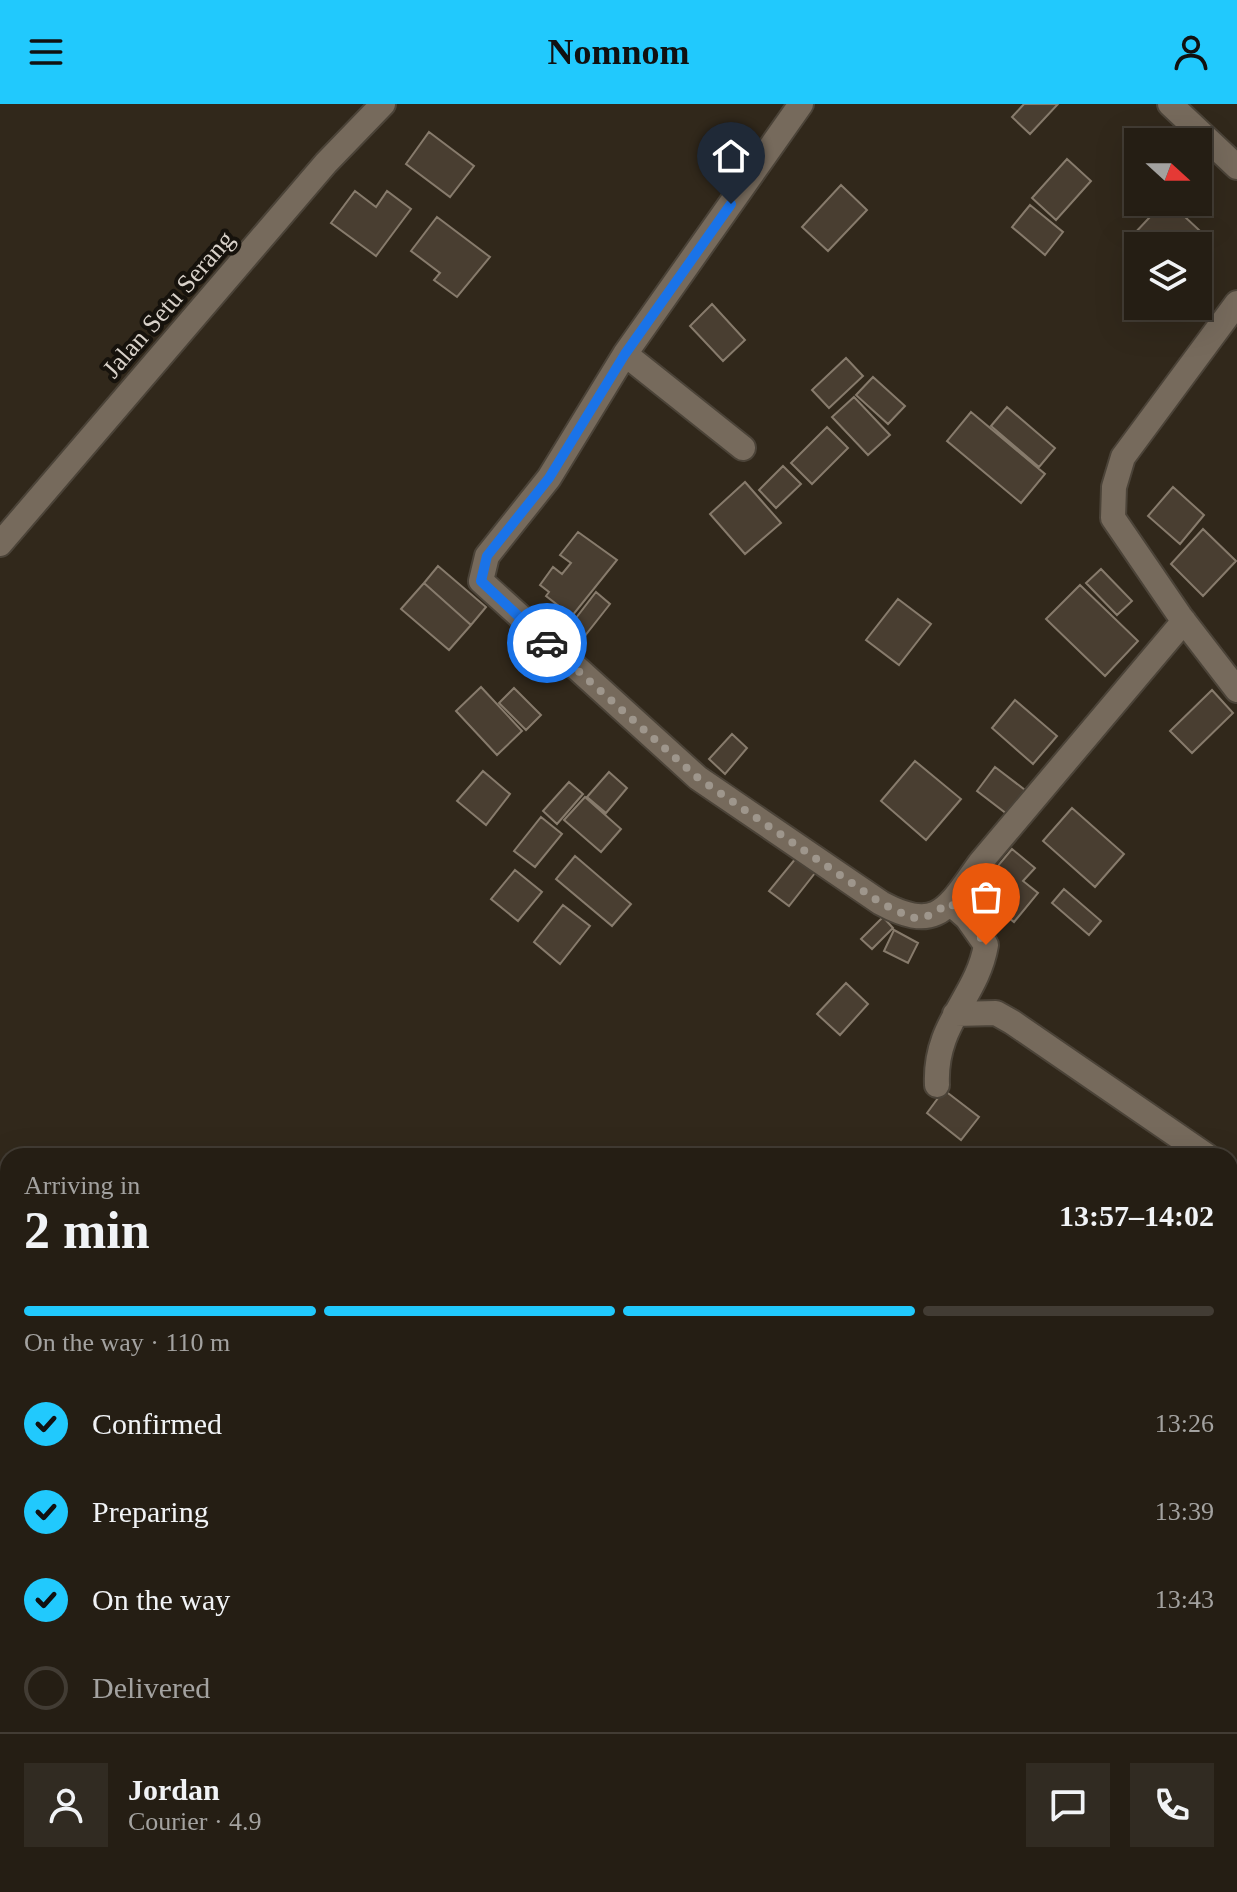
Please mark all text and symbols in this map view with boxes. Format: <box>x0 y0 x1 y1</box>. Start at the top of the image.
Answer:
icon: menu <box>24 30 68 74</box>
icon: person <box>1169 30 1213 74</box>
text: Nomnom <box>548 32 690 72</box>
pin <box>697 122 765 204</box>
north arrow <box>1124 128 1212 216</box>
map controls <box>1124 128 1212 320</box>
icon: home <box>709 134 753 178</box>
street label: Jalan Setu Serang <box>97 225 240 384</box>
button: layers <box>1124 232 1212 320</box>
courier <box>507 603 587 683</box>
icon: car <box>525 621 569 665</box>
pin <box>952 863 1020 945</box>
icon: bag <box>964 875 1008 919</box>
text: Arriving in <box>24 1171 140 1200</box>
text: 13:57–14:02 <box>1059 1199 1214 1232</box>
text: 2 min <box>24 1202 150 1259</box>
text: On the way · 110 m <box>24 1328 230 1357</box>
icon: check <box>24 1402 68 1446</box>
text: Confirmed <box>92 1407 222 1440</box>
text: 13:26 <box>1155 1409 1214 1438</box>
icon: check <box>24 1490 68 1534</box>
text: Preparing <box>92 1495 209 1528</box>
text: 13:39 <box>1155 1497 1214 1526</box>
icon: check <box>24 1578 68 1622</box>
text: On the way <box>92 1583 230 1616</box>
text: 13:43 <box>1155 1585 1214 1614</box>
text: Delivered <box>92 1671 210 1704</box>
button: person <box>24 1763 108 1847</box>
button: chat <box>1026 1763 1110 1847</box>
button: phone <box>1130 1763 1214 1847</box>
text: Jordan <box>128 1773 220 1806</box>
text: Courier · 4.9 <box>128 1807 262 1836</box>

